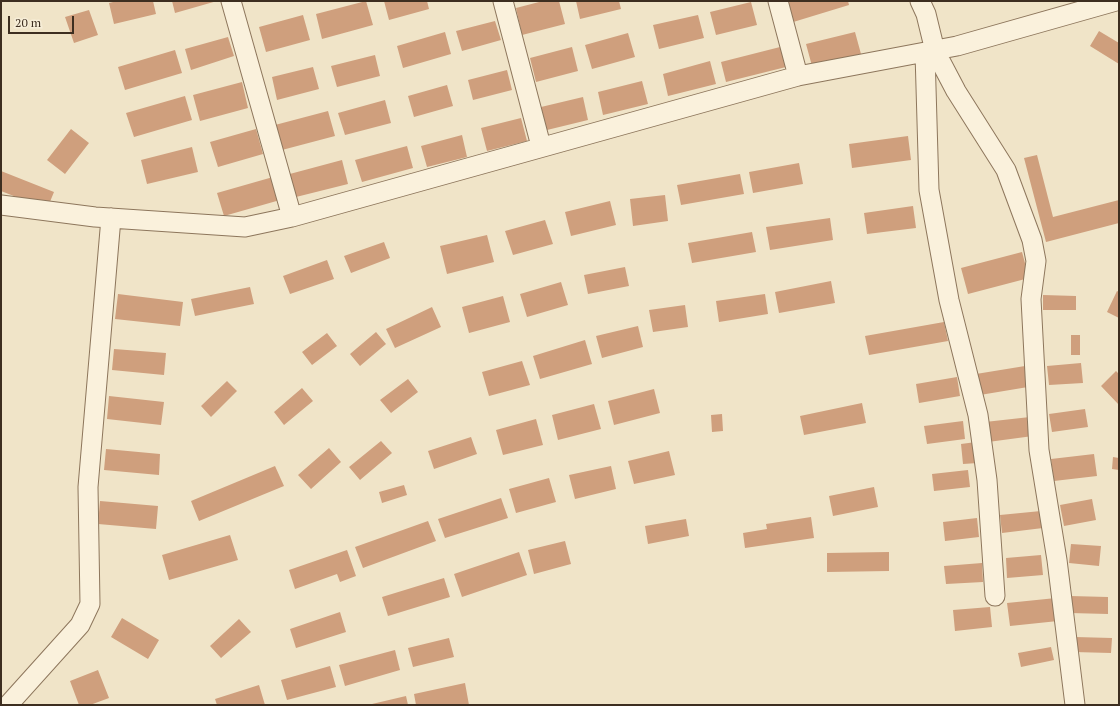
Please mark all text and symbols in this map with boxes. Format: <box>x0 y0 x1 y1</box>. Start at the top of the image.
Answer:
scale bar <box>10 8 76 34</box>
text: 20 m <box>15 15 41 30</box>

